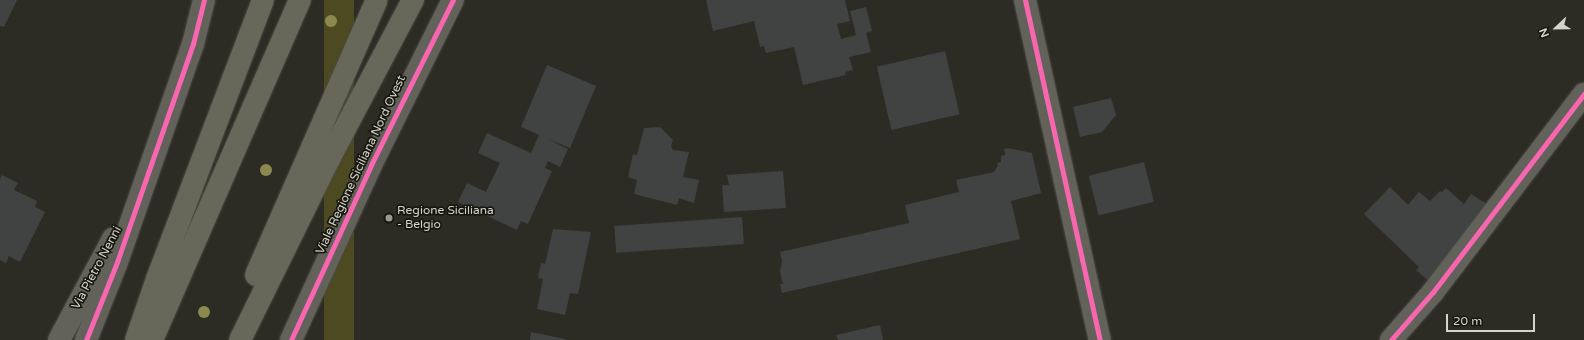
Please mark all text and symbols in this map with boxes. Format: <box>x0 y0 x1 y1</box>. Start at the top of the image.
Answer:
north arrow <box>1536 8 1576 48</box>
text: N <box>1537 26 1552 39</box>
street label: Viale Regione Siciliana Nord Ovest <box>313 73 409 257</box>
place label: Regione Siciliana - Belgio <box>397 204 494 232</box>
marker: Regione Siciliana - Belgio <box>384 213 394 223</box>
street label: Via Pietro Nenni <box>69 224 125 312</box>
scale bar <box>1448 306 1537 332</box>
text: 20 m <box>1453 314 1482 328</box>

